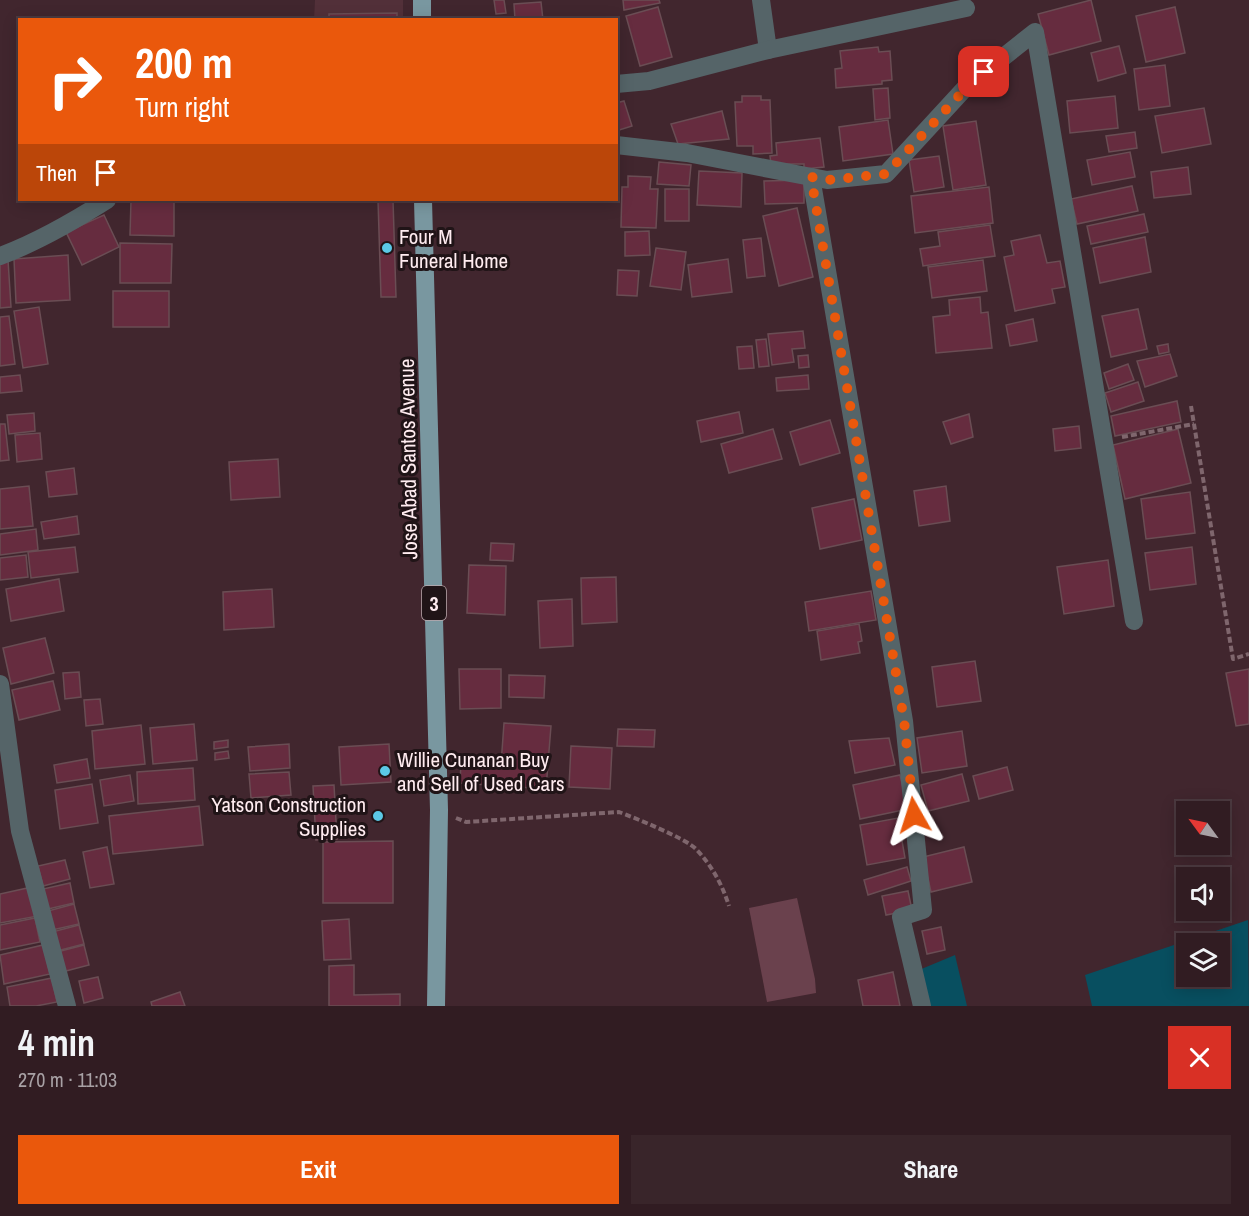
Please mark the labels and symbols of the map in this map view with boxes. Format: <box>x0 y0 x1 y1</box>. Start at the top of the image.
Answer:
pin <box>958 46 1009 97</box>
place label: Four M Funeral Home <box>399 222 508 275</box>
marker: Four M Funeral Home <box>380 241 394 255</box>
street label: Jose Abad Santos Avenue <box>392 358 424 560</box>
road number: 3 <box>422 586 446 620</box>
place label: Willie Cunanan Buy and Sell of Used Cars <box>397 745 565 798</box>
marker: Willie Cunanan Buy and Sell of Used Cars <box>378 764 392 778</box>
position arrow <box>882 783 946 847</box>
place label: Yatson Construction Supplies <box>211 790 366 843</box>
north arrow <box>1176 801 1230 855</box>
marker: Yatson Construction Supplies <box>371 809 385 823</box>

